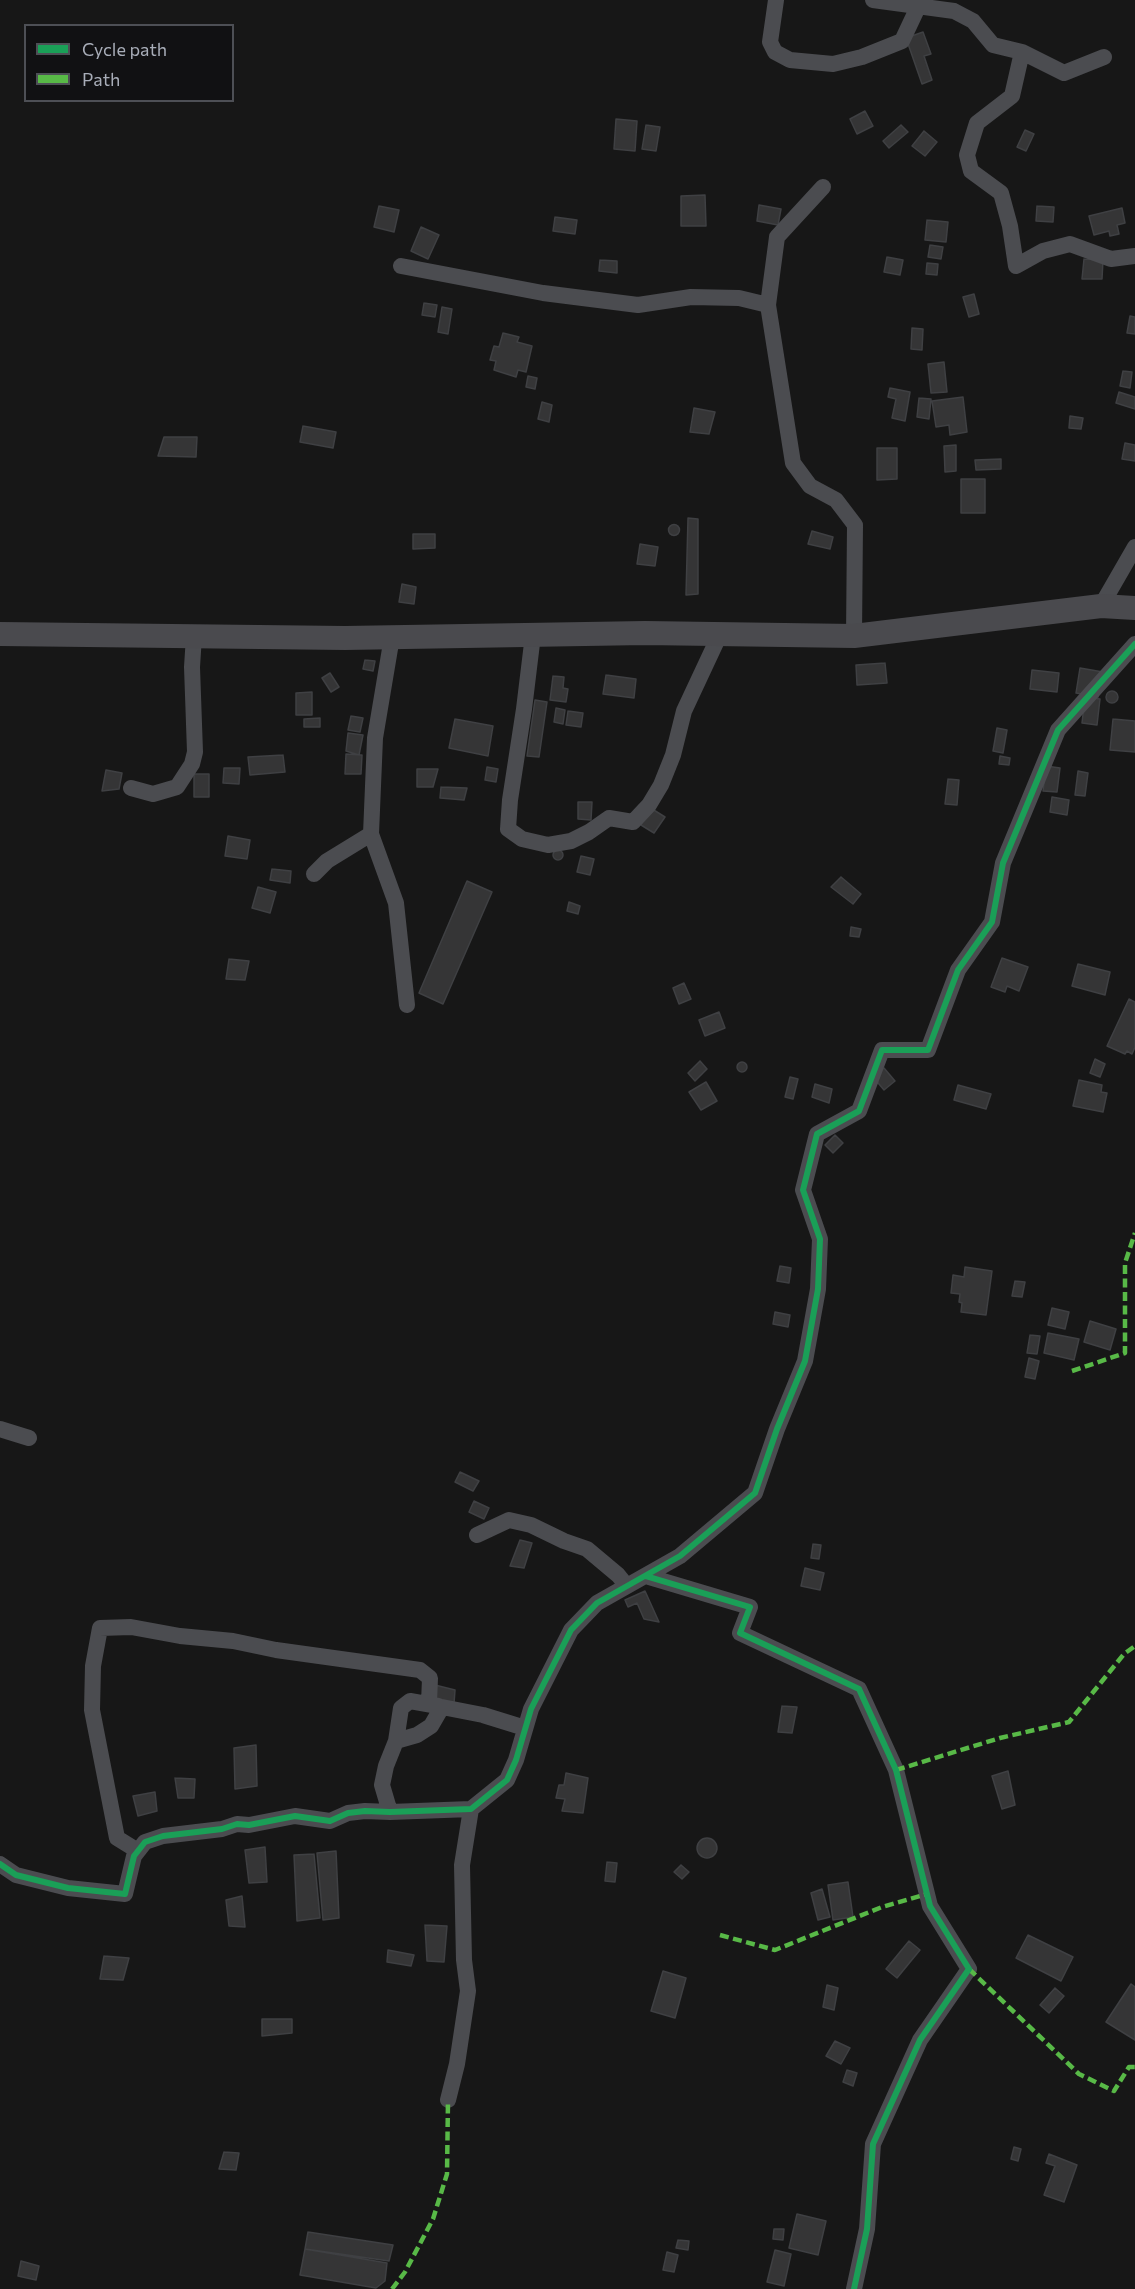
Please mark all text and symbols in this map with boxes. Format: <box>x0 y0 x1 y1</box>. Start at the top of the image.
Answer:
legend <box>24 24 234 102</box>
text: Cycle path <box>82 38 167 60</box>
text: Path <box>82 68 120 90</box>

